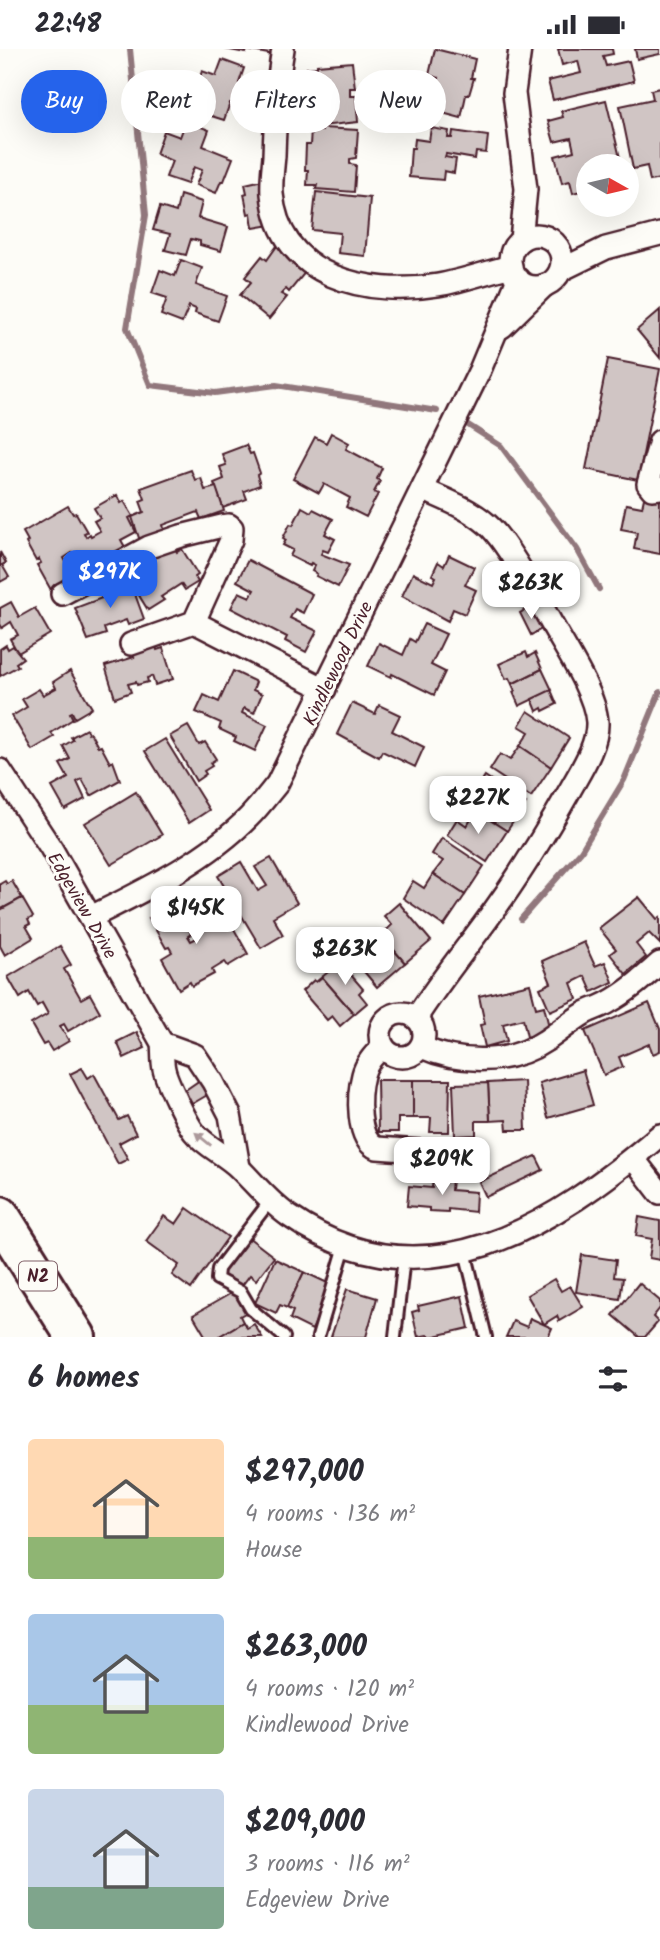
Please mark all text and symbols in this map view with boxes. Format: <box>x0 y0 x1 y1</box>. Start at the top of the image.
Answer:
text: 22:48 <box>35 4 101 46</box>
chip: Buy <box>21 70 107 133</box>
chip: Rent <box>121 70 216 133</box>
chip: Filters <box>230 70 340 133</box>
chip: New <box>354 70 446 133</box>
north arrow <box>576 154 639 217</box>
map controls <box>576 154 639 217</box>
pin: $297K <box>61 551 159 610</box>
text: $297K <box>78 555 142 591</box>
pin: $263K <box>482 561 580 621</box>
text: $263K <box>498 566 564 602</box>
street label: Kindlewood Drive <box>296 596 382 731</box>
pin: $227K <box>429 777 527 836</box>
text: $227K <box>445 781 511 817</box>
street label: Edgeview Drive <box>38 847 124 966</box>
pin: $145K <box>147 887 245 946</box>
text: $145K <box>167 891 225 927</box>
pin: $263K <box>296 927 394 987</box>
text: $263K <box>312 932 378 968</box>
one-way arrow <box>194 1132 211 1147</box>
pin: $209K <box>393 1137 491 1197</box>
text: $209K <box>410 1142 474 1178</box>
road number: N2 <box>19 1261 57 1291</box>
text: 6 homes <box>28 1355 140 1403</box>
icon: filters <box>594 1360 632 1398</box>
text: $297,000 <box>245 1449 364 1497</box>
icon: home <box>84 1467 168 1551</box>
text: 4 rooms · 136 m² <box>245 1497 415 1533</box>
text: House <box>245 1533 302 1569</box>
text: $263,000 <box>245 1624 367 1672</box>
icon: home <box>84 1642 168 1726</box>
text: 4 rooms · 120 m² <box>245 1672 414 1708</box>
text: Kindlewood Drive <box>245 1708 409 1744</box>
text: $209,000 <box>245 1799 365 1847</box>
icon: home <box>84 1817 168 1901</box>
text: 3 rooms · 116 m² <box>245 1847 410 1883</box>
text: Edgeview Drive <box>245 1883 389 1919</box>

